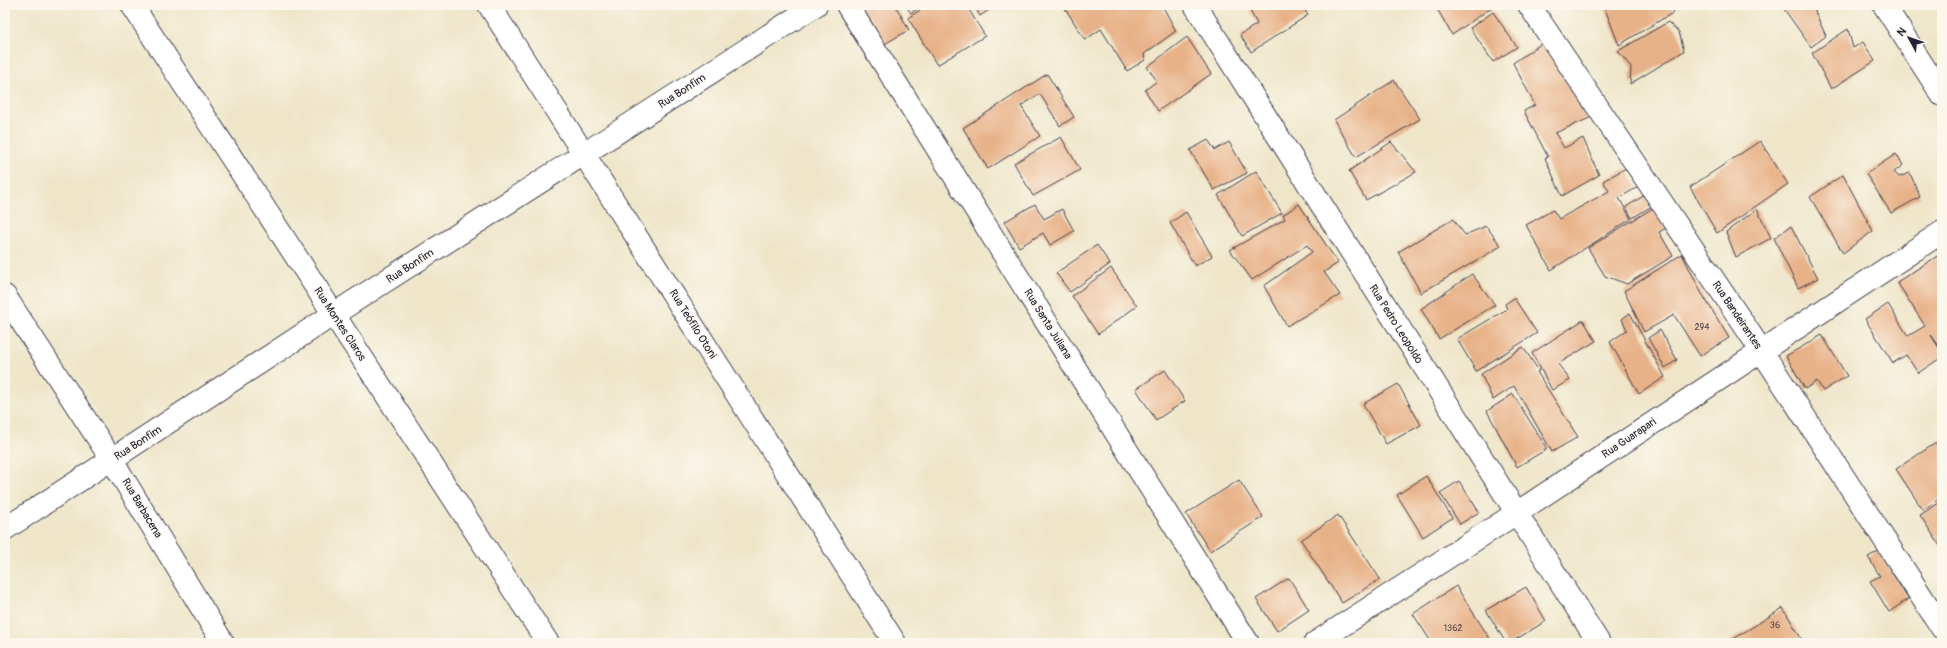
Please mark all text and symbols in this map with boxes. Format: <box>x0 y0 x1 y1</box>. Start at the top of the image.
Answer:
north arrow <box>1889 18 1929 58</box>
text: N <box>1894 24 1909 39</box>
street label: Rua Bonfim <box>656 71 708 111</box>
street label: Rua Bonfim <box>384 246 436 286</box>
street label: Rua Bandeirantes <box>1709 279 1765 352</box>
street label: Rua Pedro Leopoldo <box>1366 282 1426 366</box>
street label: Rua Montes Claros <box>311 285 369 363</box>
street label: Rua Teófilo Otoni <box>667 287 719 361</box>
street label: Rua Santa Juliana <box>1021 287 1075 361</box>
house number: 294 <box>1695 322 1710 333</box>
street label: Rua Guarapari <box>1599 415 1659 461</box>
street label: Rua Bonfim <box>112 423 164 463</box>
street label: Rua Barbacena <box>119 476 165 540</box>
house number: 36 <box>1770 620 1780 631</box>
house number: 1362 <box>1444 623 1462 634</box>

